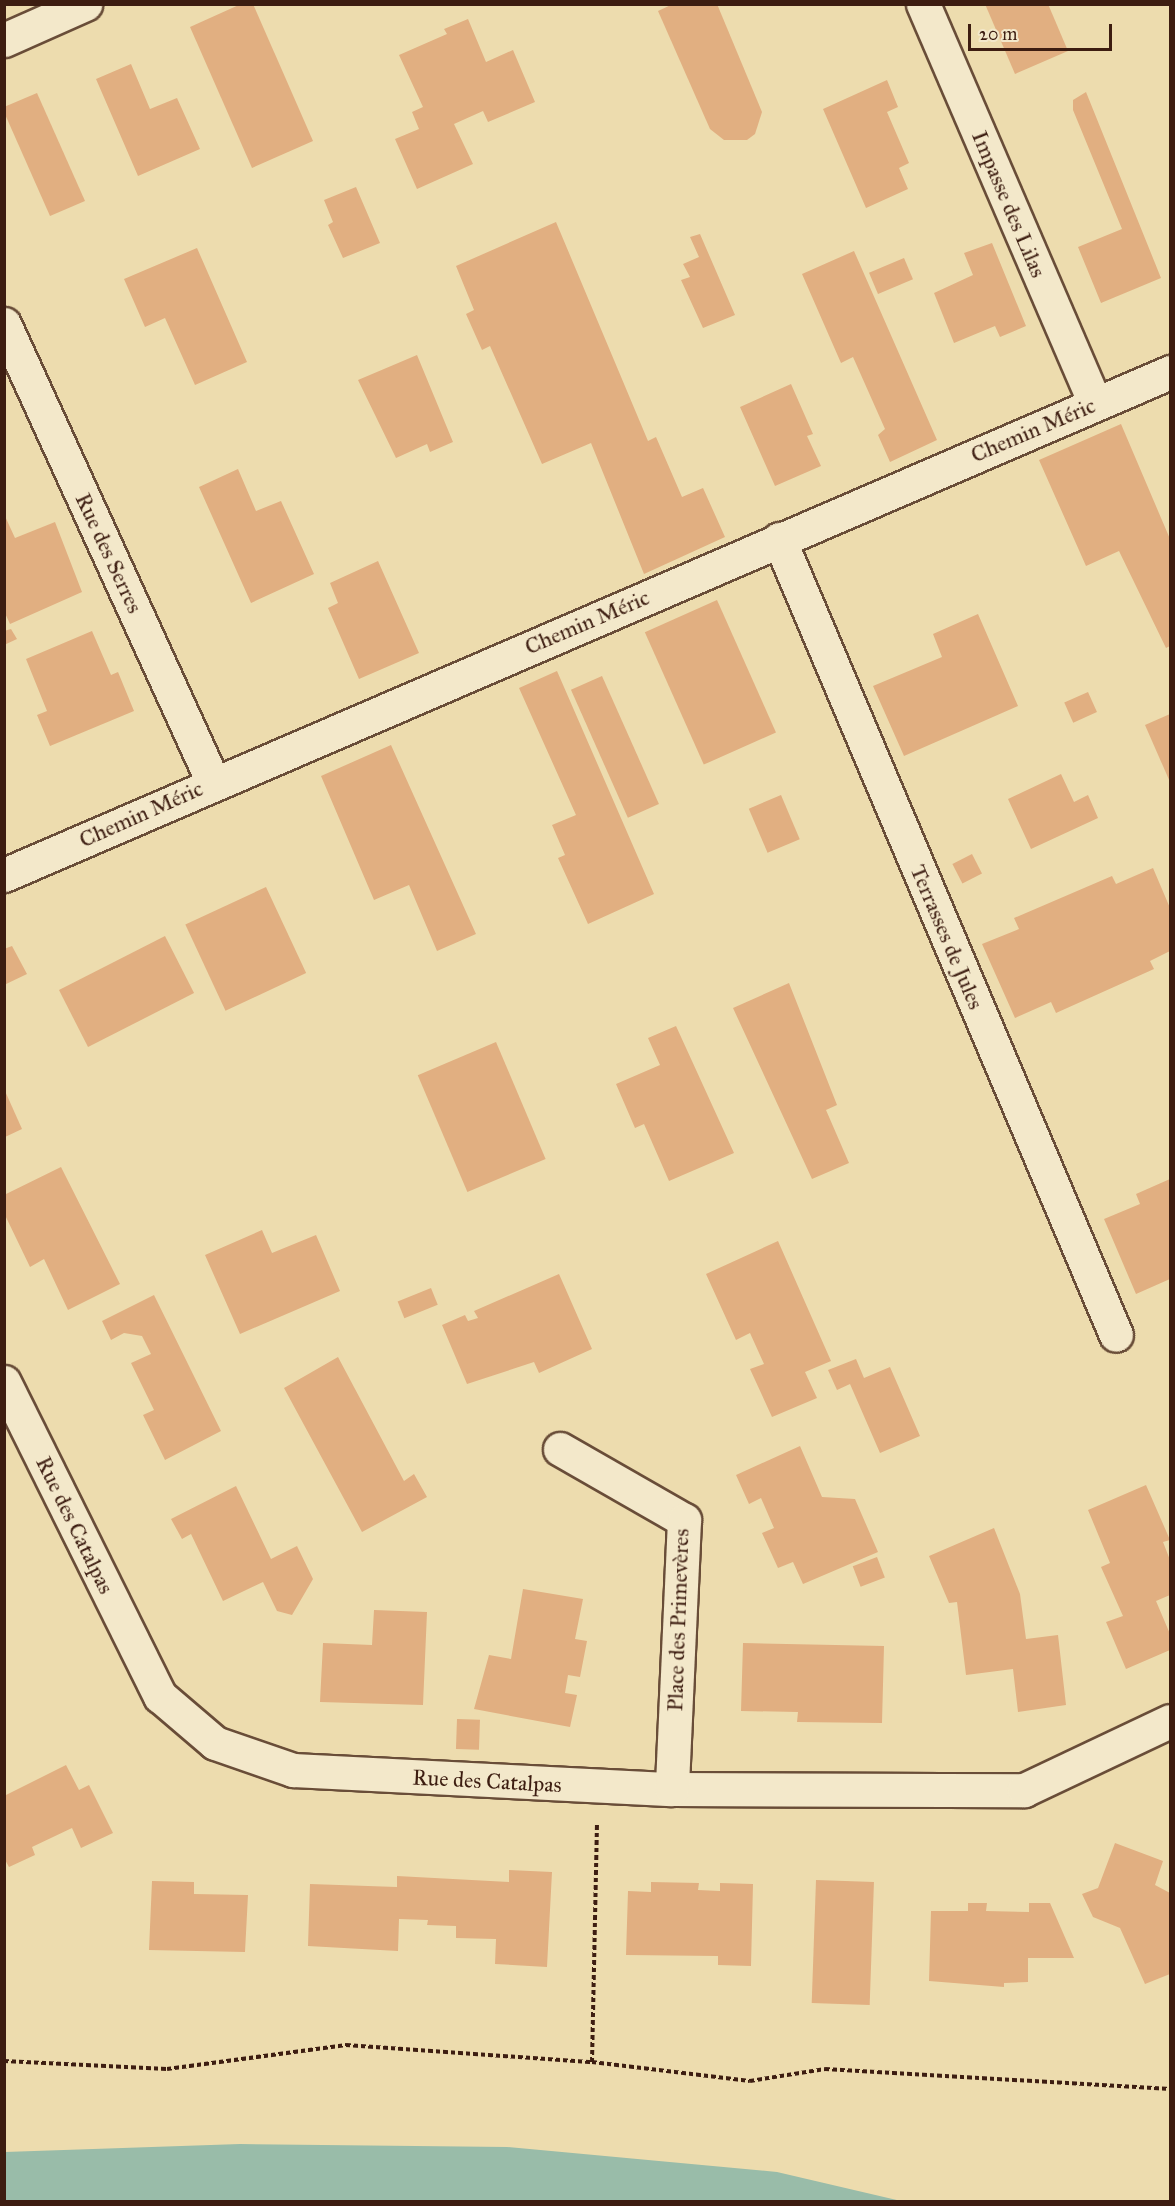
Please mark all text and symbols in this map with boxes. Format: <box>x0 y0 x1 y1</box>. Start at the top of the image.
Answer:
scale bar <box>971 12 1115 50</box>
text: 20 m <box>979 23 1017 45</box>
street label: Impasse des Lilas <box>966 127 1052 281</box>
street label: Chemin Méric <box>967 392 1099 468</box>
street label: Rue des Serres <box>70 489 148 617</box>
street label: Chemin Méric <box>521 584 653 660</box>
street label: Chemin Méric <box>75 775 207 853</box>
street label: Terrasses de Jules <box>905 861 989 1013</box>
street label: Rue des Catalpas <box>30 1452 120 1598</box>
street label: Place des Primevères <box>662 1528 694 1712</box>
street label: Rue des Catalpas <box>412 1764 562 1798</box>

